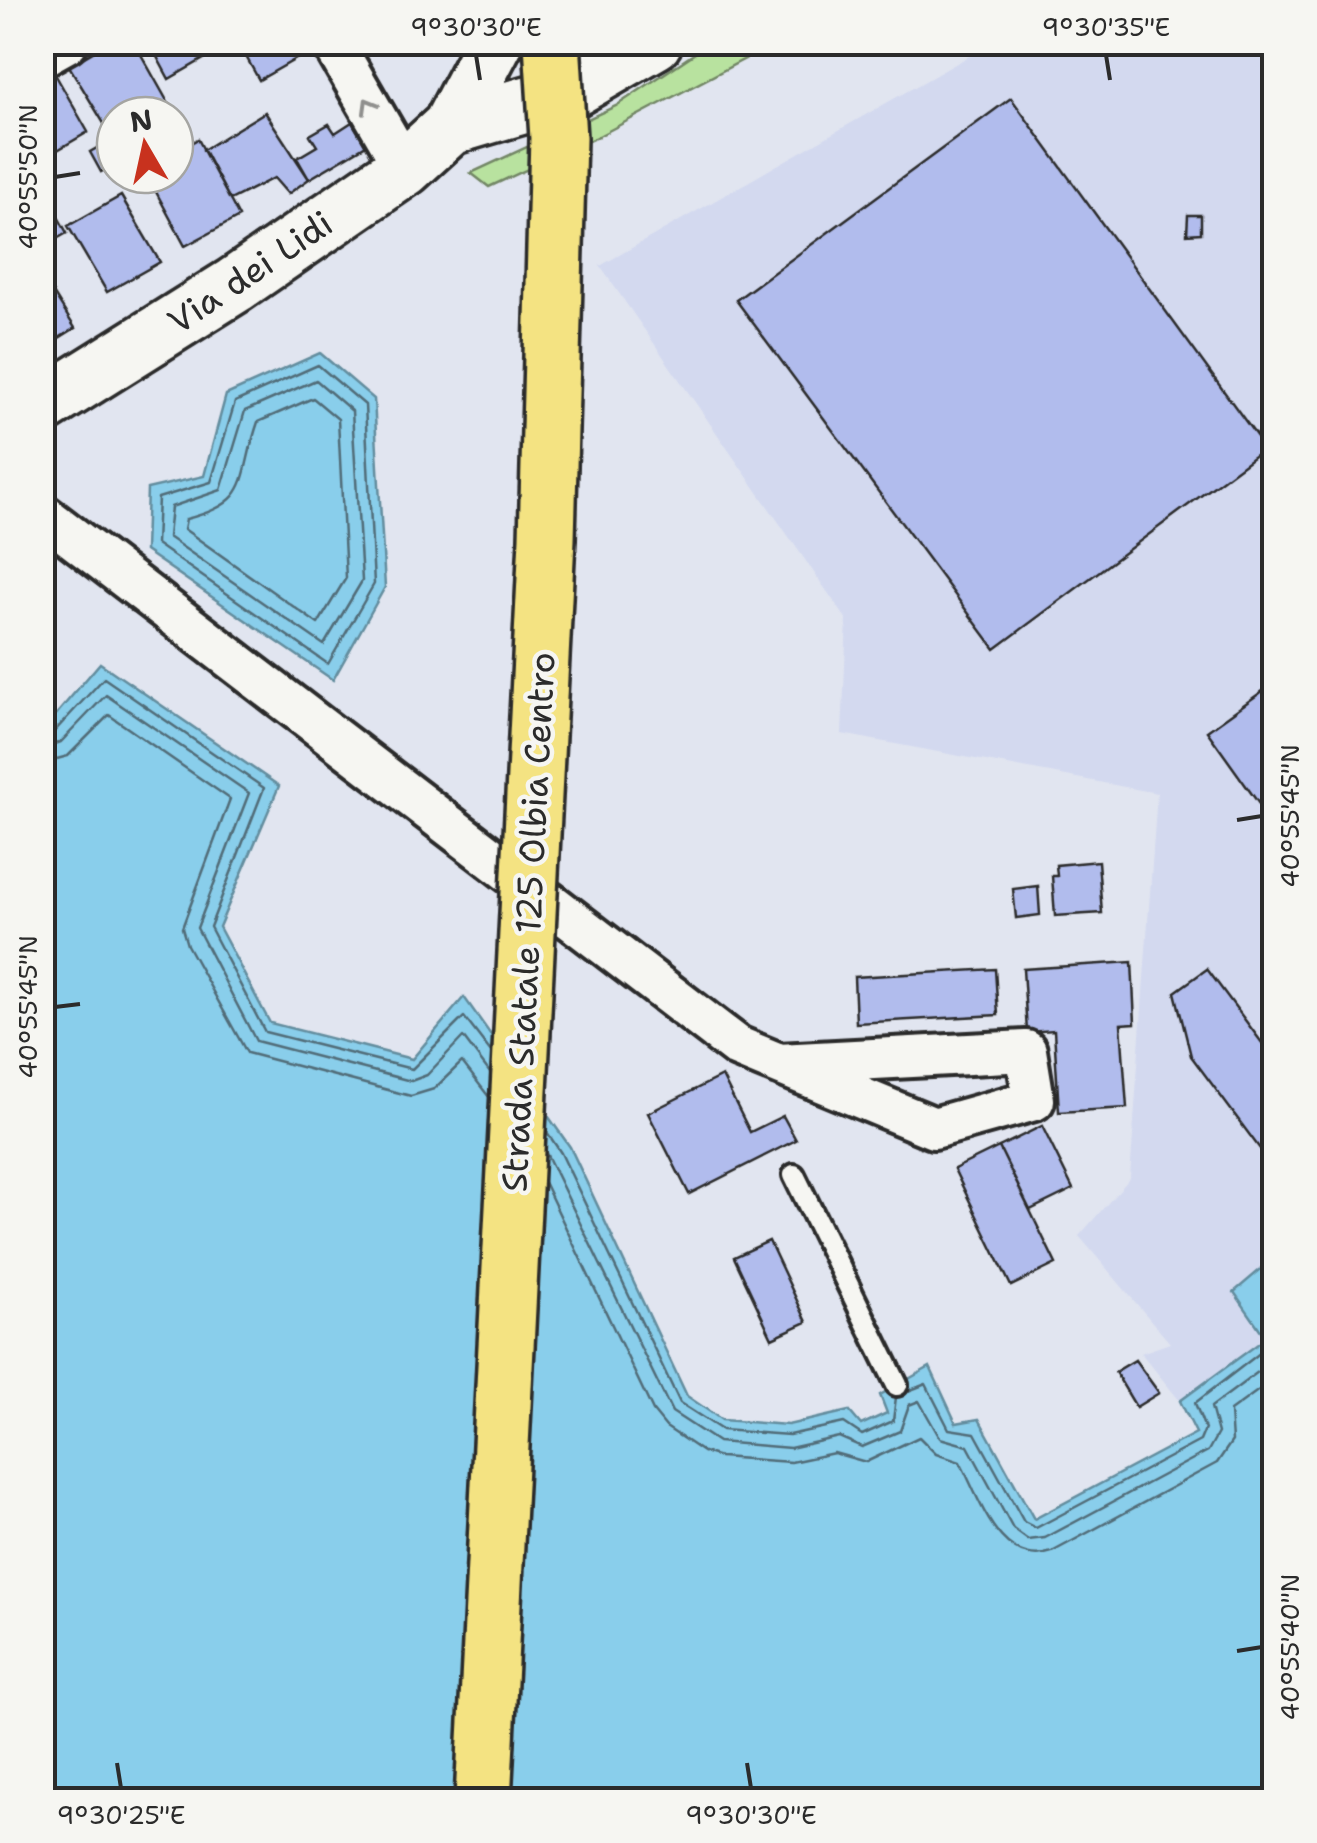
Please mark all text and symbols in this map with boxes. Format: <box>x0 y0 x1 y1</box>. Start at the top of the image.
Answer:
text: 9°30'30"E <box>410 10 542 44</box>
text: 9°30'35"E <box>1042 10 1170 44</box>
north arrow <box>95 95 195 195</box>
one-way arrow <box>362 98 381 116</box>
text: N <box>127 100 155 141</box>
text: 40°55'50"N <box>11 104 45 250</box>
street label: Via dei Lidi <box>158 200 342 344</box>
street label: Strada Statale 125 Olbia Centro <box>490 651 566 1193</box>
text: 40°55'45"N <box>1273 744 1307 888</box>
text: 40°55'45"N <box>11 935 45 1079</box>
text: 40°55'40"N <box>1273 1574 1307 1720</box>
text: 9°30'25"E <box>57 1798 185 1832</box>
text: 9°30'30"E <box>685 1798 817 1832</box>

